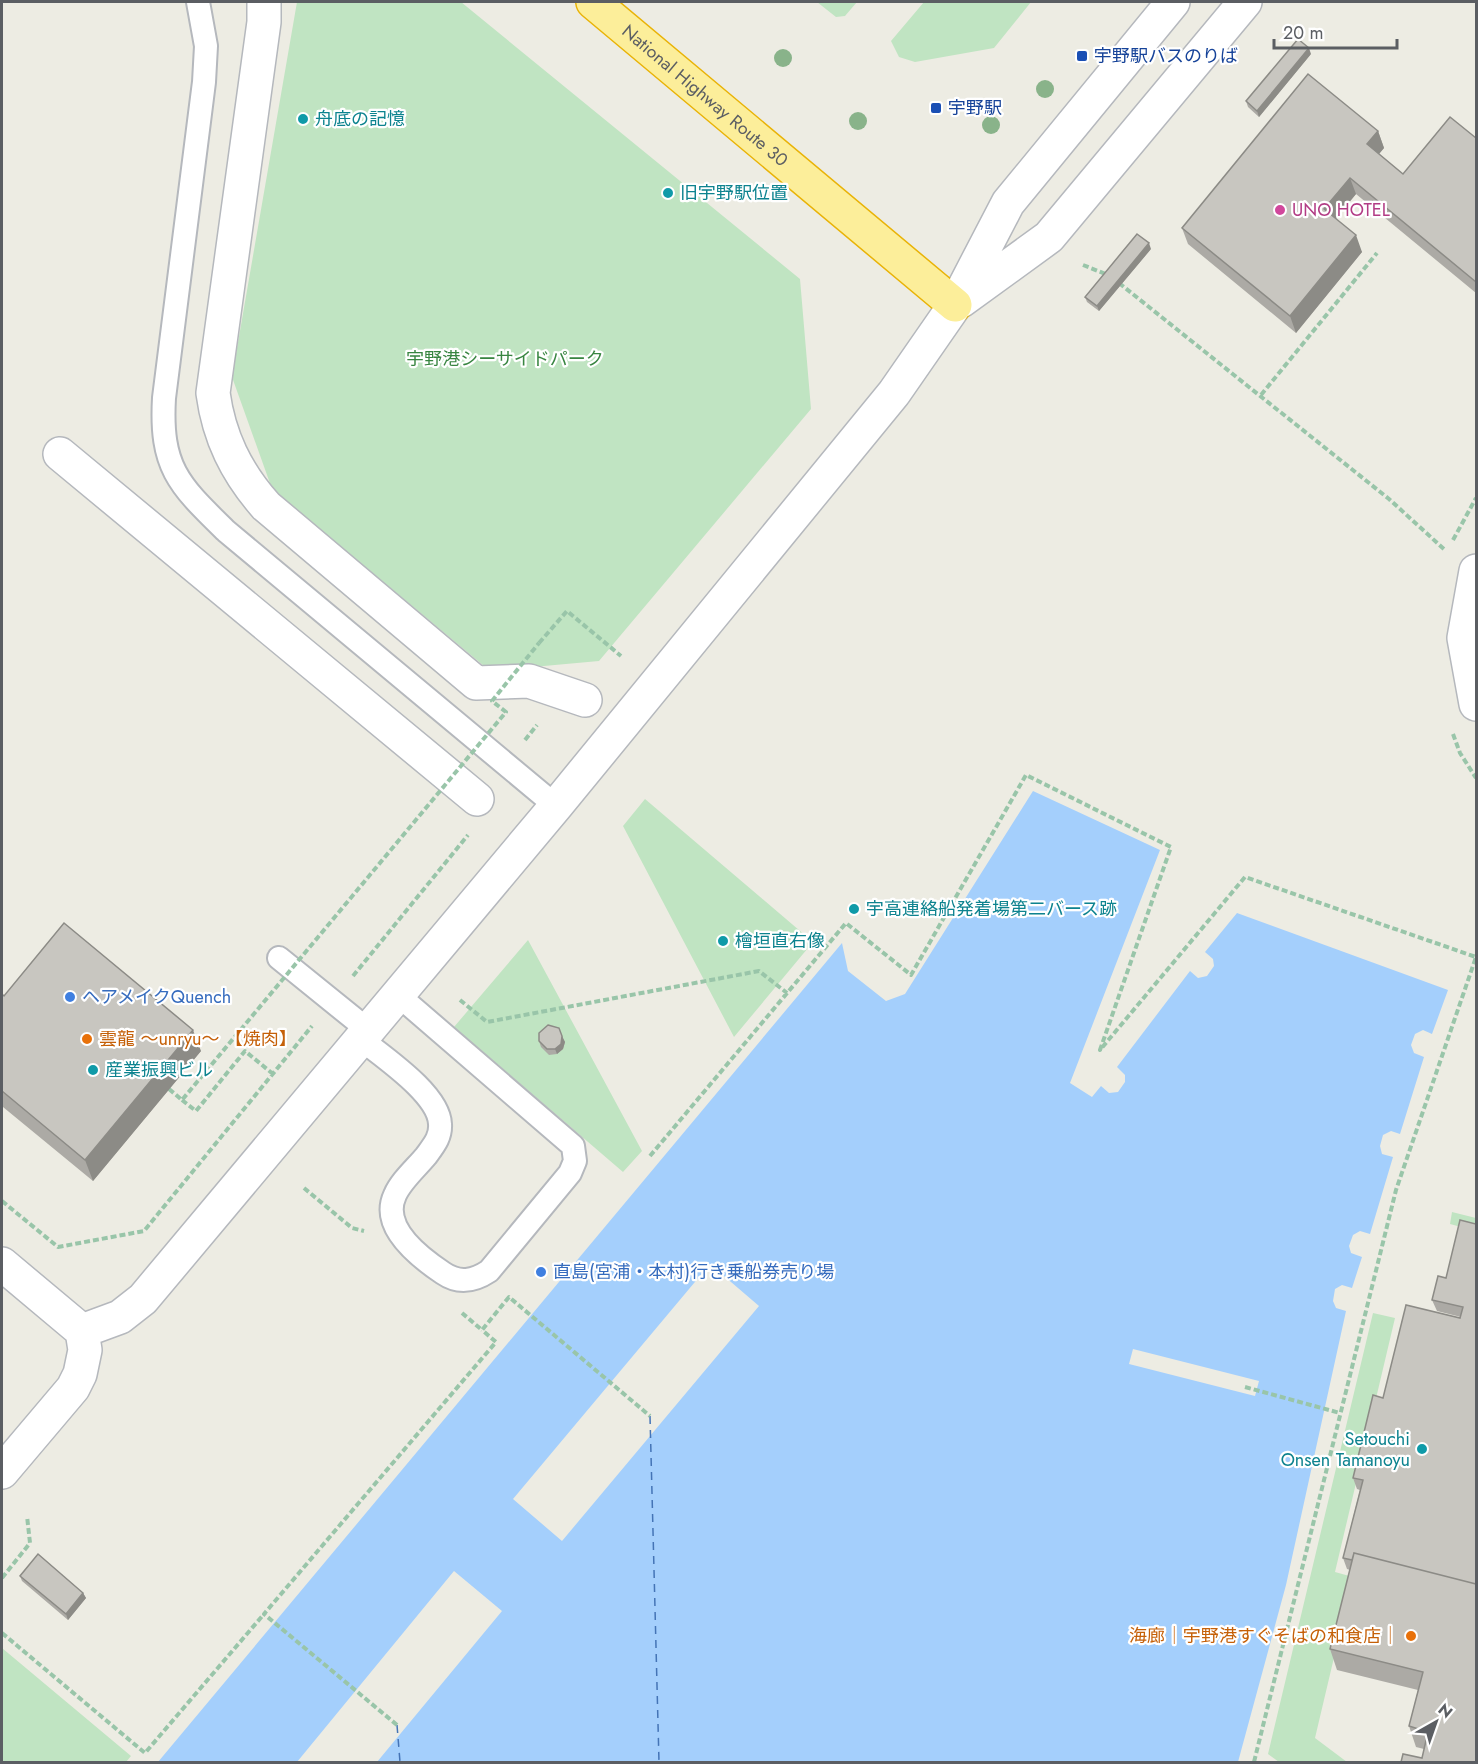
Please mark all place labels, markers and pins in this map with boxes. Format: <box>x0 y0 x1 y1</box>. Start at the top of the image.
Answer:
place label: 宇野駅バスのりば <box>1094 43 1238 69</box>
marker: 宇野駅バスのりば <box>1075 49 1089 63</box>
place label: 宇野駅 <box>948 95 1002 121</box>
marker: 宇野駅 <box>929 101 943 115</box>
place label: 舟底の記憶 <box>315 106 405 132</box>
marker: 舟底の記憶 <box>296 112 310 126</box>
place label: 旧宇野駅位置 <box>680 180 788 206</box>
marker: 旧宇野駅位置 <box>661 186 675 200</box>
place label: UNO HOTEL <box>1292 197 1390 223</box>
marker: UNO HOTEL <box>1273 203 1287 217</box>
place label: 宇高連絡船発着場第二バース跡 <box>866 896 1117 922</box>
marker: 宇高連絡船発着場第二バース跡 <box>847 902 861 916</box>
place label: 檜垣直右像 <box>735 928 825 954</box>
marker: 檜垣直右像 <box>716 934 730 948</box>
place label: ヘアメイクQuench <box>82 984 231 1010</box>
marker: ヘアメイクQuench <box>63 990 77 1004</box>
place label: 雲龍 ～unryu～ 【焼肉】 <box>99 1026 297 1052</box>
marker: 雲龍 ～unryu～ 【焼肉】 <box>80 1032 94 1046</box>
place label: 産業振興ビル <box>105 1057 213 1083</box>
marker: 産業振興ビル <box>86 1063 100 1077</box>
place label: 直島(宮浦・本村)行き乗船券売り場 <box>553 1259 834 1285</box>
marker: 直島(宮浦・本村)行き乗船券売り場 <box>534 1265 548 1279</box>
place label: Setouchi Onsen Tamanoyu <box>1281 1426 1410 1473</box>
marker: Setouchi Onsen Tamanoyu <box>1415 1442 1429 1456</box>
place label: 海廊│宇野港すぐそばの和食店│ <box>1129 1623 1399 1649</box>
marker: 海廊│宇野港すぐそばの和食店│ <box>1404 1629 1418 1643</box>

